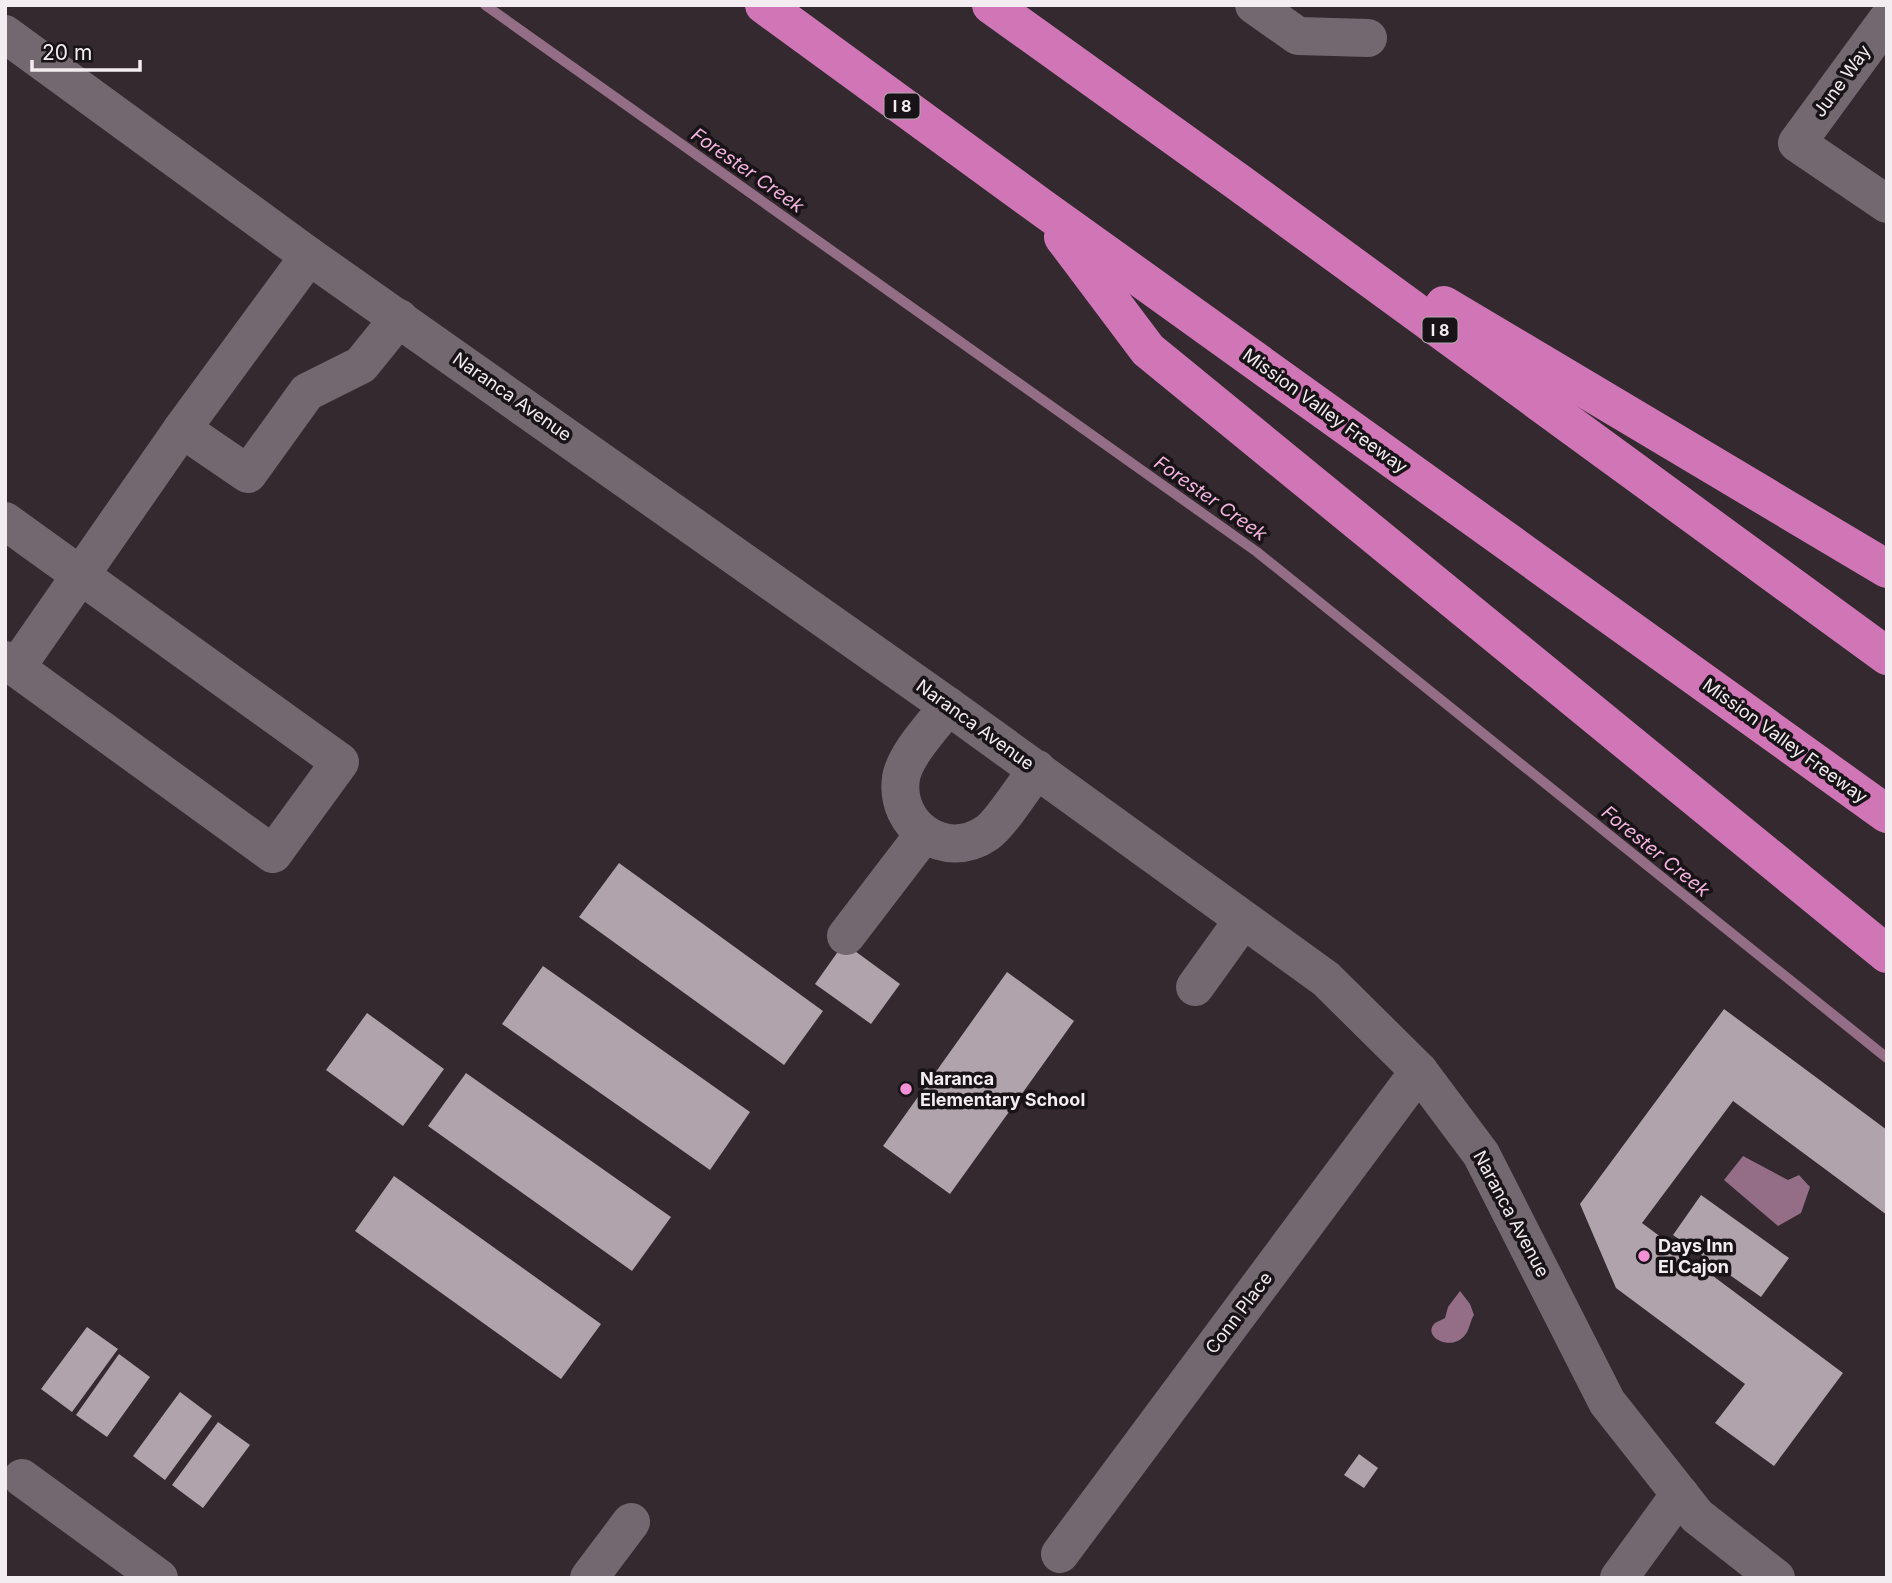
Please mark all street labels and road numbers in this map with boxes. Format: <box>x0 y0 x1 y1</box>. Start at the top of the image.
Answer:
street label: June Way <box>1808 41 1875 121</box>
road number: I 8 <box>884 94 920 118</box>
road number: I 8 <box>1422 318 1458 342</box>
street label: Mission Valley Freeway <box>1239 344 1412 477</box>
street label: Naranca Avenue <box>449 348 576 445</box>
street label: Mission Valley Freeway <box>1699 674 1872 807</box>
street label: Naranca Avenue <box>912 675 1038 774</box>
street label: Naranca Avenue <box>1469 1147 1554 1281</box>
street label: Conn Place <box>1201 1268 1276 1358</box>

